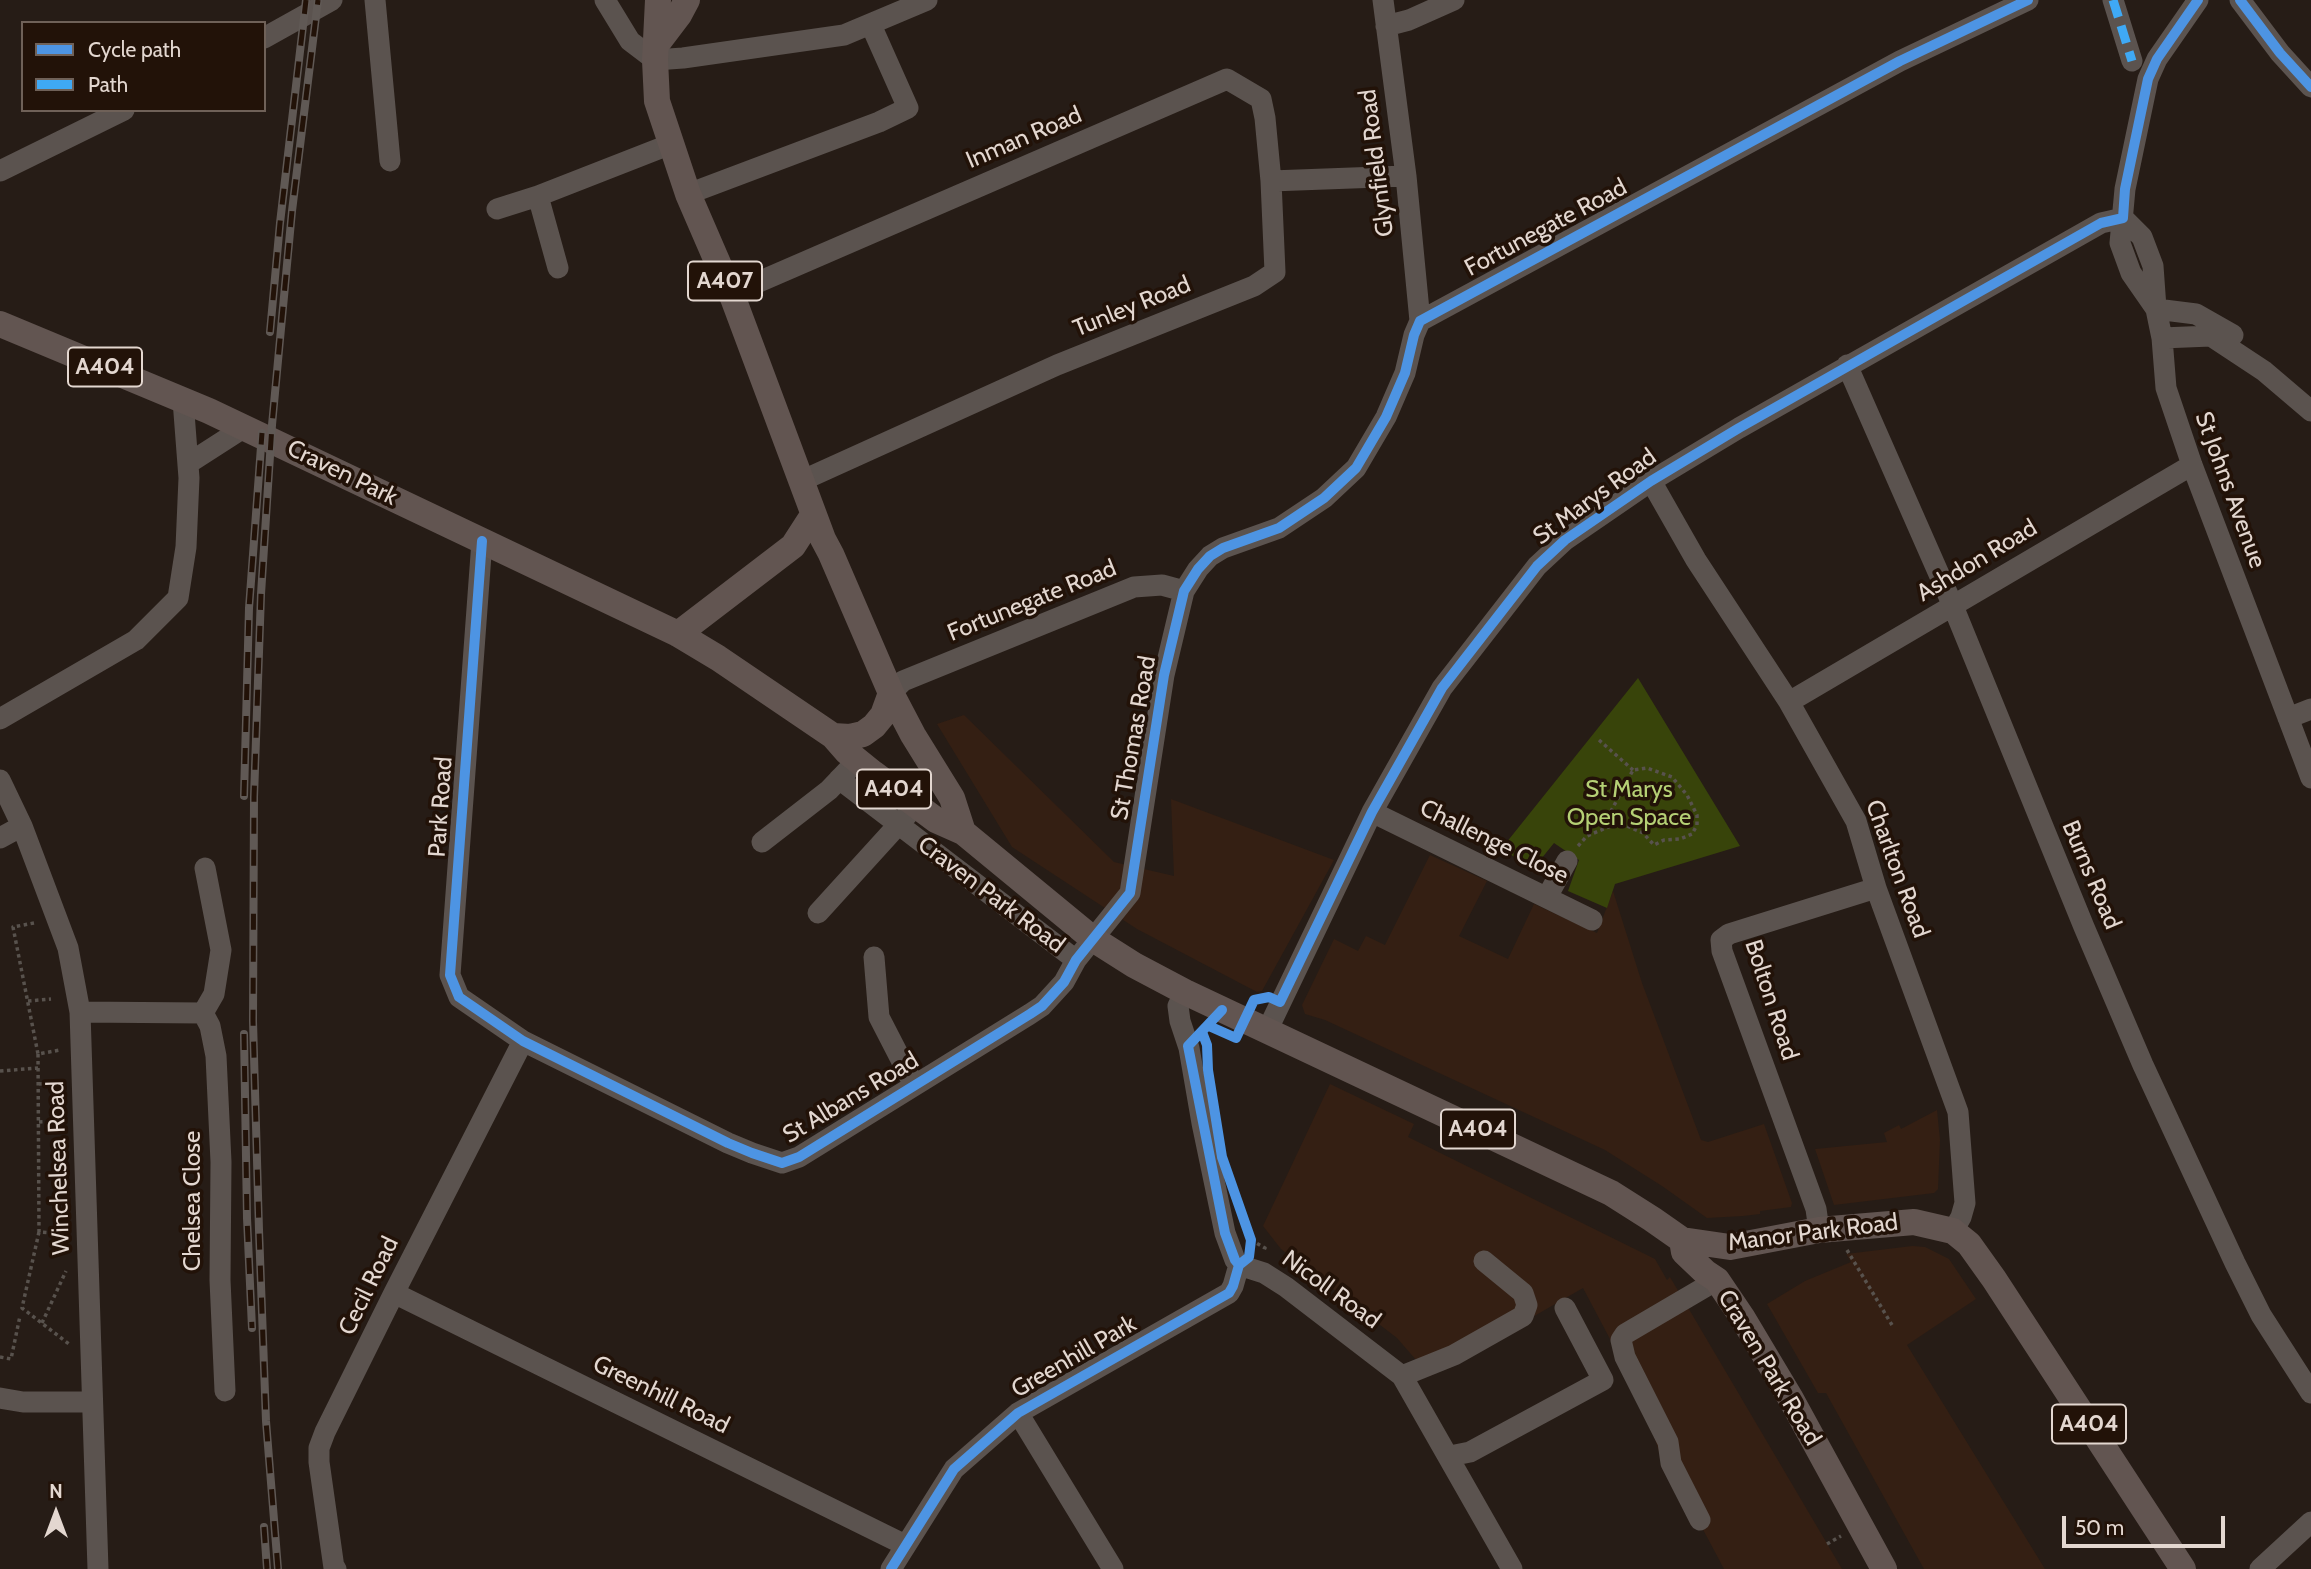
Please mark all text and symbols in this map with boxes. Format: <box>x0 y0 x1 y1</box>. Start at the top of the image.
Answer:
legend <box>21 21 266 112</box>
text: Cycle path <box>88 37 181 62</box>
text: Path <box>88 72 128 97</box>
street label: Glynfield Road <box>1354 88 1400 238</box>
street label: Inman Road <box>962 101 1086 175</box>
street label: Fortunegate Road <box>1460 173 1632 283</box>
road number: A407 <box>688 262 762 300</box>
street label: Tunley Road <box>1069 270 1195 344</box>
road number: A404 <box>68 348 142 386</box>
street label: St Johns Avenue <box>2188 408 2272 572</box>
street label: Craven Park <box>282 434 402 512</box>
street label: St Marys Road <box>1528 443 1662 551</box>
street label: Ashdon Road <box>1912 514 2042 608</box>
street label: Fortunegate Road <box>943 554 1121 648</box>
street label: St Thomas Road <box>1105 654 1163 822</box>
street label: Park Road <box>423 756 459 858</box>
road number: A404 <box>857 769 931 808</box>
park label: St Marys Open Space <box>1567 776 1691 832</box>
street label: Challenge Close <box>1415 794 1573 890</box>
street label: Charlton Road <box>1859 796 1935 942</box>
street label: Burns Road <box>2055 816 2127 934</box>
street label: Craven Park Road <box>912 830 1070 960</box>
street label: Bolton Road <box>1738 936 1804 1064</box>
street label: St Albans Road <box>778 1046 924 1150</box>
street label: Winchelsea Road <box>42 1080 76 1256</box>
road number: A404 <box>1441 1110 1515 1148</box>
street label: Chelsea Close <box>179 1131 207 1271</box>
street label: Manor Park Road <box>1726 1208 1900 1258</box>
street label: Cecil Road <box>333 1232 405 1340</box>
street label: Nicoll Road <box>1276 1245 1386 1335</box>
street label: Craven Park Road <box>1711 1285 1827 1451</box>
street label: Greenhill Park <box>1006 1310 1142 1404</box>
street label: Greenhill Road <box>588 1350 734 1440</box>
road number: A404 <box>2052 1404 2126 1443</box>
north arrow <box>21 1478 91 1548</box>
text: N <box>49 1480 63 1503</box>
scale bar <box>2066 1502 2229 1546</box>
text: 50 m <box>2075 1515 2124 1540</box>

